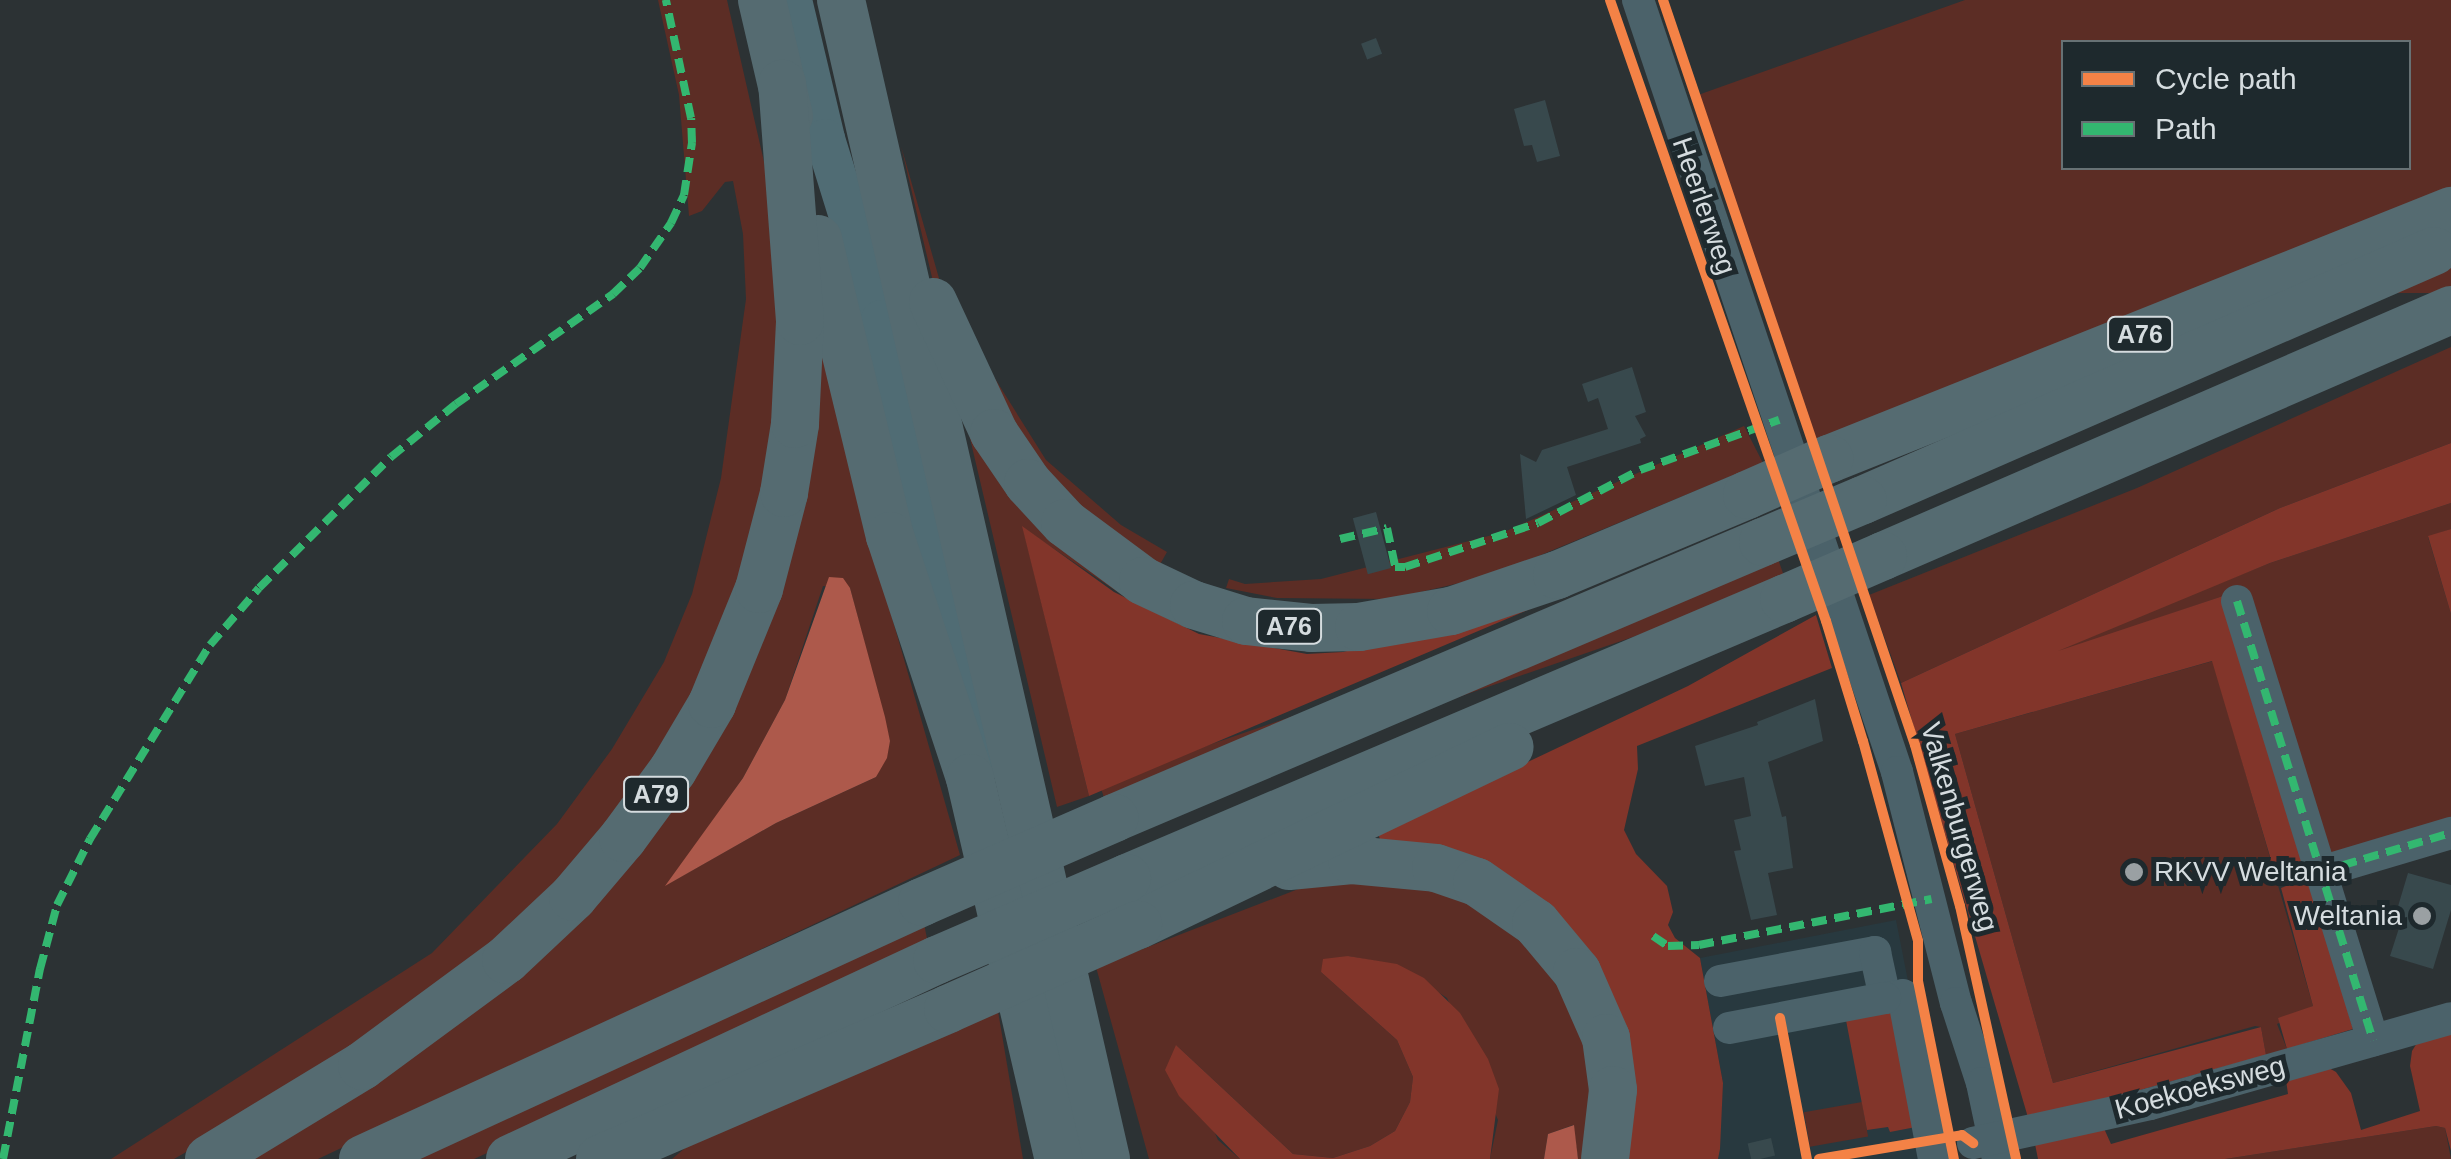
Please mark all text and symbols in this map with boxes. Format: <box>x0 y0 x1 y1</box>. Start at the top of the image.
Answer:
legend <box>2061 40 2411 170</box>
text: Cycle path <box>2155 62 2297 95</box>
text: Path <box>2155 112 2217 145</box>
street label: Heerlerweg <box>1665 133 1743 279</box>
road number: A76 <box>2105 314 2175 354</box>
road number: A76 <box>1254 606 1324 646</box>
street label: Valkenburgerweg <box>1913 719 2005 935</box>
road number: A79 <box>621 774 691 814</box>
place label: RKVV Weltania <box>2154 855 2346 889</box>
marker: RKVV Weltania <box>2123 861 2145 883</box>
place label: Weltania <box>2294 899 2402 933</box>
marker: Weltania <box>2411 905 2433 927</box>
street label: Koekoeksweg <box>2111 1049 2289 1127</box>

